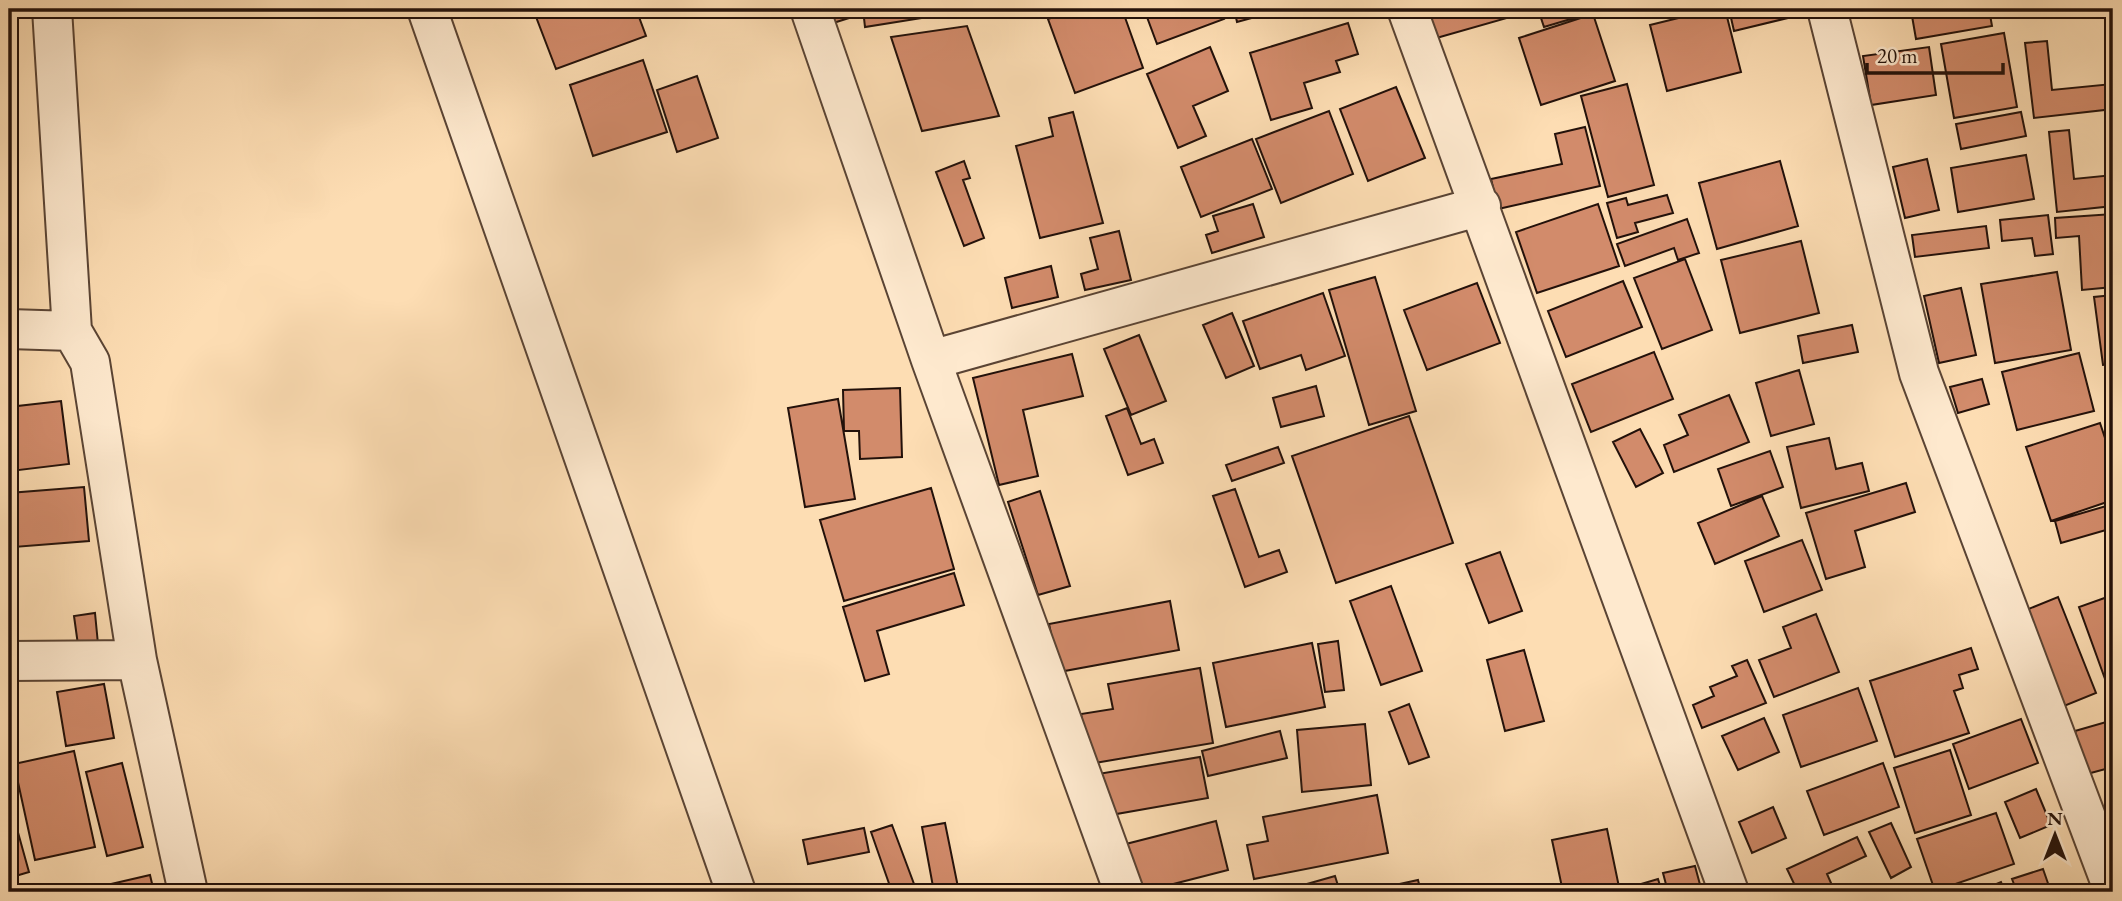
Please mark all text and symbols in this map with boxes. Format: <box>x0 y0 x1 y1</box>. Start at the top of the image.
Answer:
scale bar <box>1867 32 2003 76</box>
text: 20 m <box>1877 42 1918 69</box>
north arrow <box>2021 800 2090 870</box>
text: N <box>2047 806 2063 831</box>

